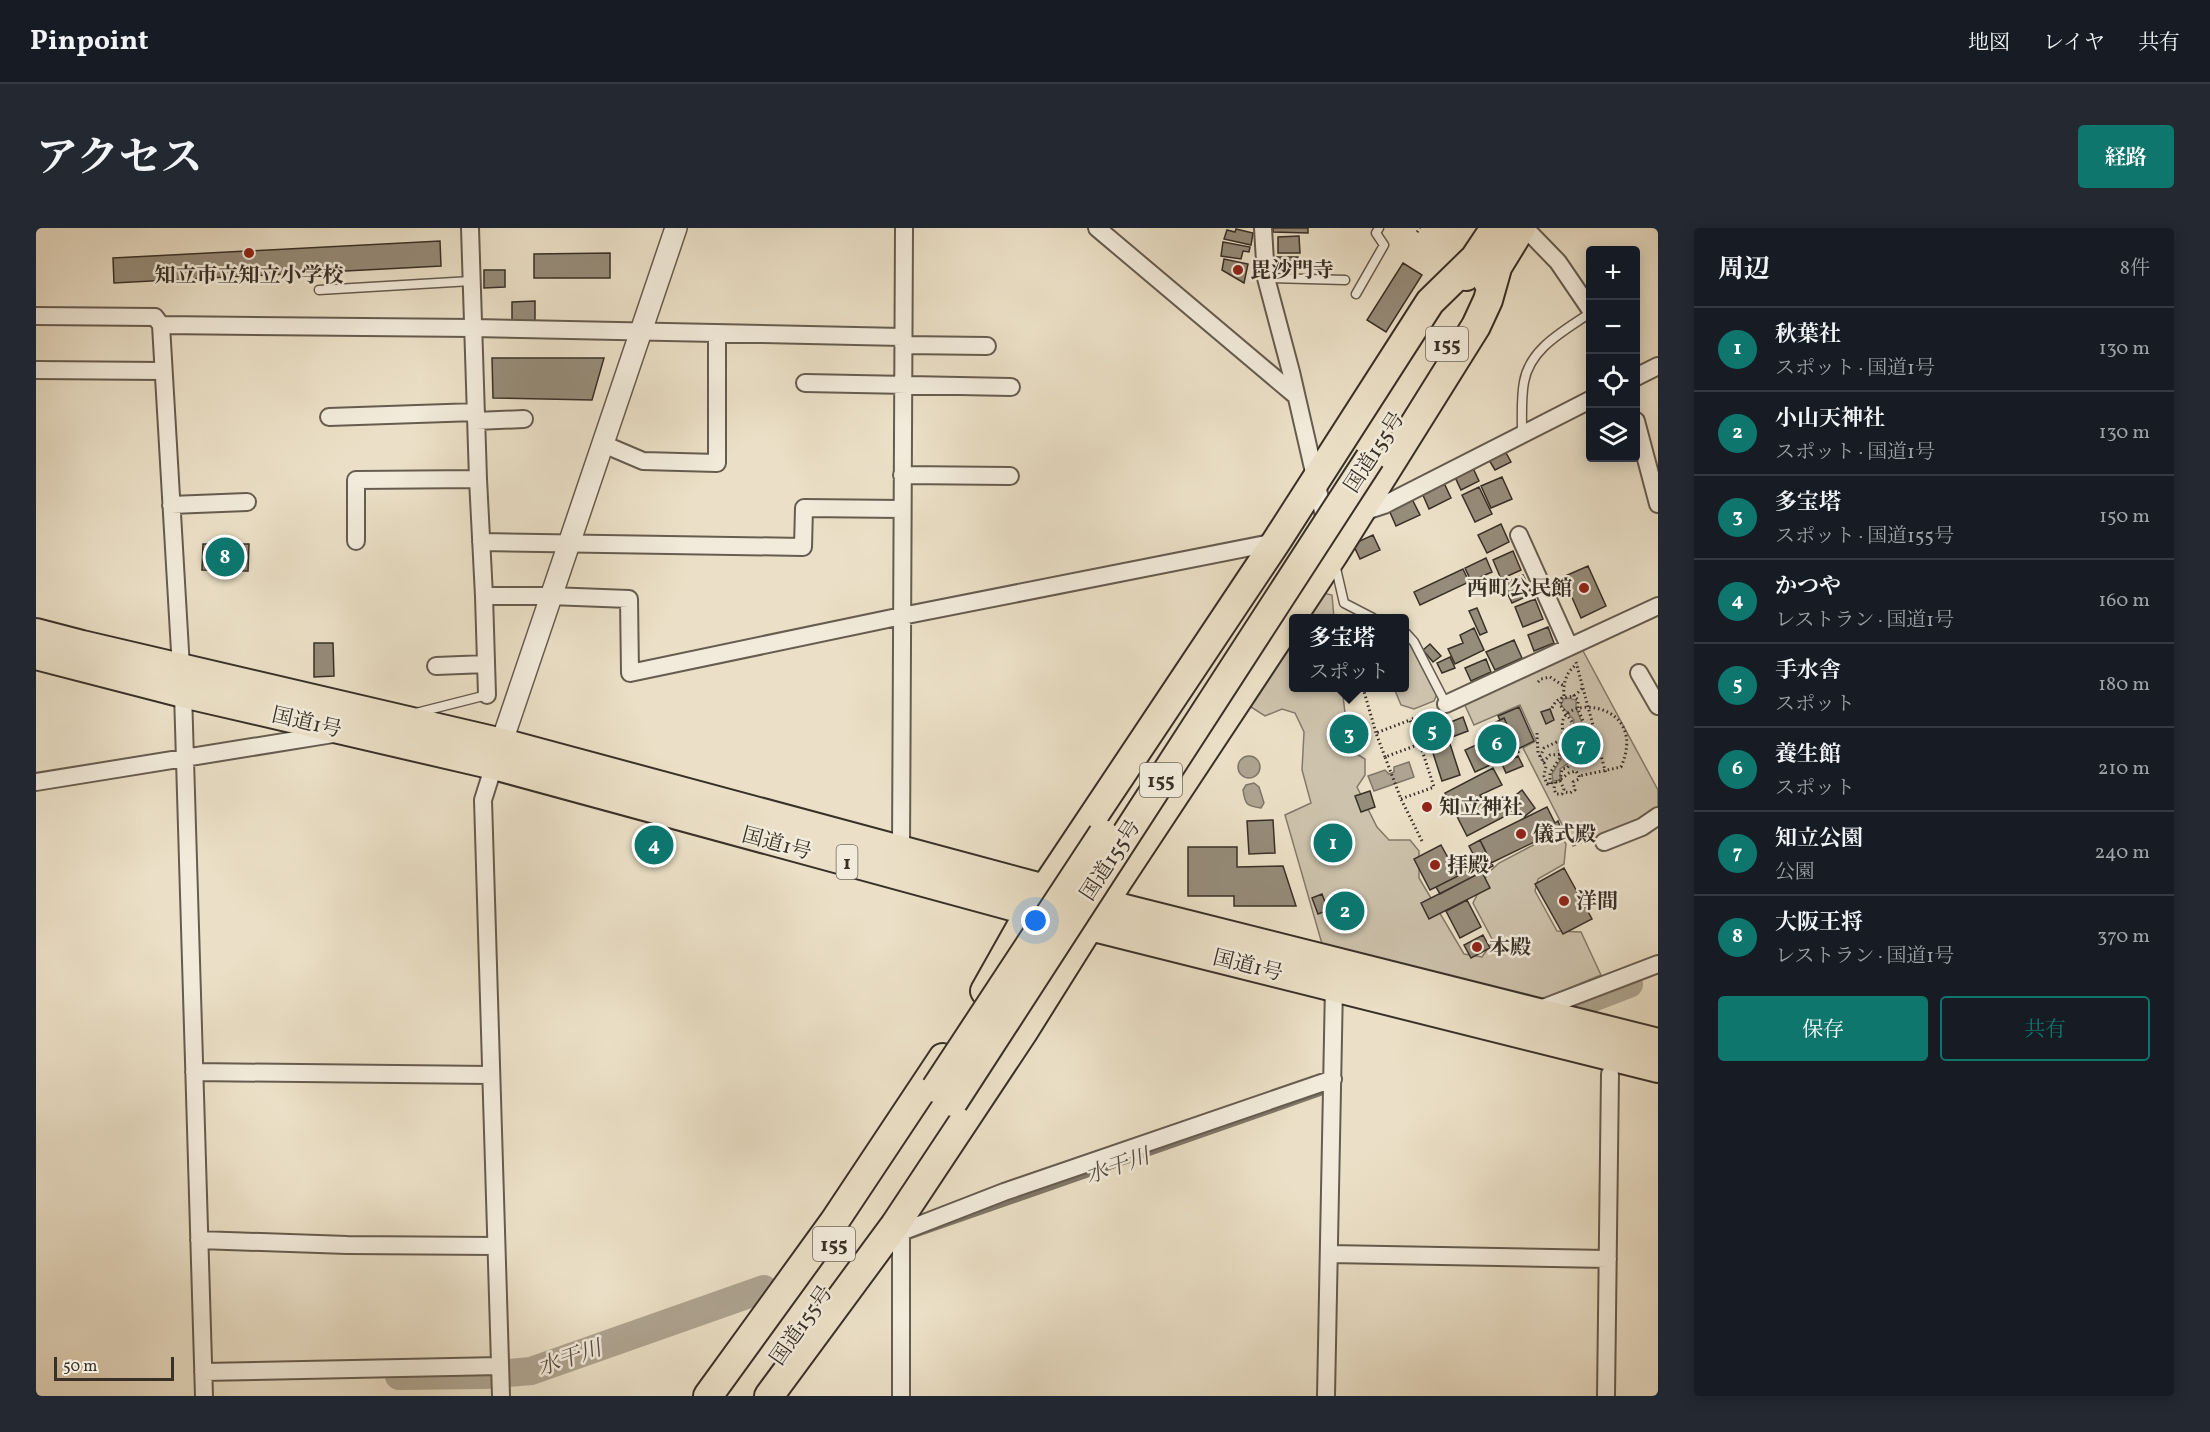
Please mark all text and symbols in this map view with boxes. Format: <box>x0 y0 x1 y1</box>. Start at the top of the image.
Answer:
text: Pinpoint <box>30 22 148 61</box>
text: 地図 <box>1968 29 2010 58</box>
text: レイヤ <box>2043 29 2105 58</box>
text: 共有 <box>2138 29 2180 58</box>
button: 経路 <box>2078 125 2174 188</box>
text: アクセス <box>36 131 203 190</box>
marker: 知立市立知立小学校 <box>242 246 256 260</box>
map controls <box>1586 246 1640 462</box>
button: + <box>1586 246 1640 300</box>
text: 周辺 <box>1718 252 1770 288</box>
text: 8件 <box>2120 255 2150 283</box>
place label: 毘沙門寺 <box>1250 257 1334 286</box>
place label: 知立市立知立小学校 <box>155 262 344 291</box>
marker: 毘沙門寺 <box>1231 263 1245 277</box>
button: − <box>1586 300 1640 354</box>
text: 秋葉社 <box>1775 320 1841 351</box>
road number: 155 <box>1426 327 1468 361</box>
text: 1 <box>1733 335 1742 363</box>
text: 130 m <box>2099 335 2150 363</box>
button: locate <box>1586 354 1640 408</box>
text: スポット · 国道1号 <box>1775 355 1935 383</box>
text: 小山天神社 <box>1775 404 1885 435</box>
street label: 国道155号 <box>1338 407 1412 499</box>
button: layers <box>1586 408 1640 462</box>
text: 2 <box>1732 419 1743 447</box>
text: 130 m <box>2099 419 2150 447</box>
text: スポット · 国道1号 <box>1775 439 1935 467</box>
text: 多宝塔 <box>1775 488 1841 519</box>
text: 3 <box>1732 503 1743 531</box>
text: 150 m <box>2099 503 2150 531</box>
text: スポット · 国道155号 <box>1775 523 1954 551</box>
pin: 8 <box>206 534 244 580</box>
text: かつや <box>1775 572 1841 603</box>
place label: 西町公民館 <box>1467 575 1572 604</box>
marker: 西町公民館 <box>1577 581 1591 595</box>
text: 4 <box>1731 587 1744 615</box>
text: 160 m <box>2098 587 2150 615</box>
text: レストラン · 国道1号 <box>1775 607 1954 635</box>
popup <box>1289 614 1409 692</box>
text: 多宝塔 <box>1309 624 1375 655</box>
text: 手水舎 <box>1775 656 1841 687</box>
text: スポット <box>1309 659 1389 687</box>
text: 5 <box>1733 671 1742 699</box>
text: 180 m <box>2098 671 2150 699</box>
text: スポット <box>1775 691 1855 719</box>
street label: 国道1号 <box>269 701 345 746</box>
pin: 5 <box>1412 708 1452 754</box>
pin: 3 <box>1330 712 1368 756</box>
pin: 6 <box>1478 722 1516 766</box>
pin: 7 <box>1562 722 1600 768</box>
text: 養生館 <box>1775 740 1841 771</box>
text: 6 <box>1732 755 1743 783</box>
text: 210 m <box>2098 755 2150 783</box>
road number: 155 <box>1140 763 1182 797</box>
text: スポット <box>1775 775 1855 803</box>
place label: 知立神社 <box>1439 794 1523 823</box>
marker: 知立神社 <box>1420 800 1434 814</box>
street label: 国道155号 <box>1074 815 1148 907</box>
pin: 1 <box>1314 820 1352 866</box>
street label: 国道1号 <box>738 821 815 868</box>
place label: 儀式殿 <box>1533 821 1596 850</box>
pin: 4 <box>634 822 674 868</box>
text: 知立公園 <box>1775 824 1863 855</box>
marker: 儀式殿 <box>1514 827 1528 841</box>
text: 7 <box>1733 839 1742 867</box>
text: 240 m <box>2095 839 2150 867</box>
road number: 1 <box>836 845 858 879</box>
place label: 拝殿 <box>1447 852 1489 881</box>
marker: 拝殿 <box>1428 858 1442 872</box>
text: 公園 <box>1775 859 1815 887</box>
pin: 2 <box>1326 888 1364 934</box>
place label: 洋間 <box>1576 888 1618 917</box>
marker: 洋間 <box>1557 894 1571 908</box>
your location <box>1021 906 1050 935</box>
text: 大阪王将 <box>1775 908 1863 939</box>
text: 8 <box>1732 923 1743 951</box>
text: 370 m <box>2097 923 2150 951</box>
place label: 本殿 <box>1489 934 1531 963</box>
marker: 本殿 <box>1470 940 1484 954</box>
text: レストラン · 国道1号 <box>1775 943 1954 971</box>
street label: 国道1号 <box>1210 944 1286 989</box>
button: 保存 <box>1718 996 1928 1061</box>
button: 共有 <box>1940 996 2150 1061</box>
water label: 水干川 <box>1082 1141 1156 1193</box>
road number: 155 <box>813 1227 855 1261</box>
street label: 国道155号 <box>764 1280 840 1372</box>
water label: 水干川 <box>534 1333 608 1385</box>
scale bar <box>54 1354 174 1382</box>
text: 50 m <box>63 1356 97 1378</box>

